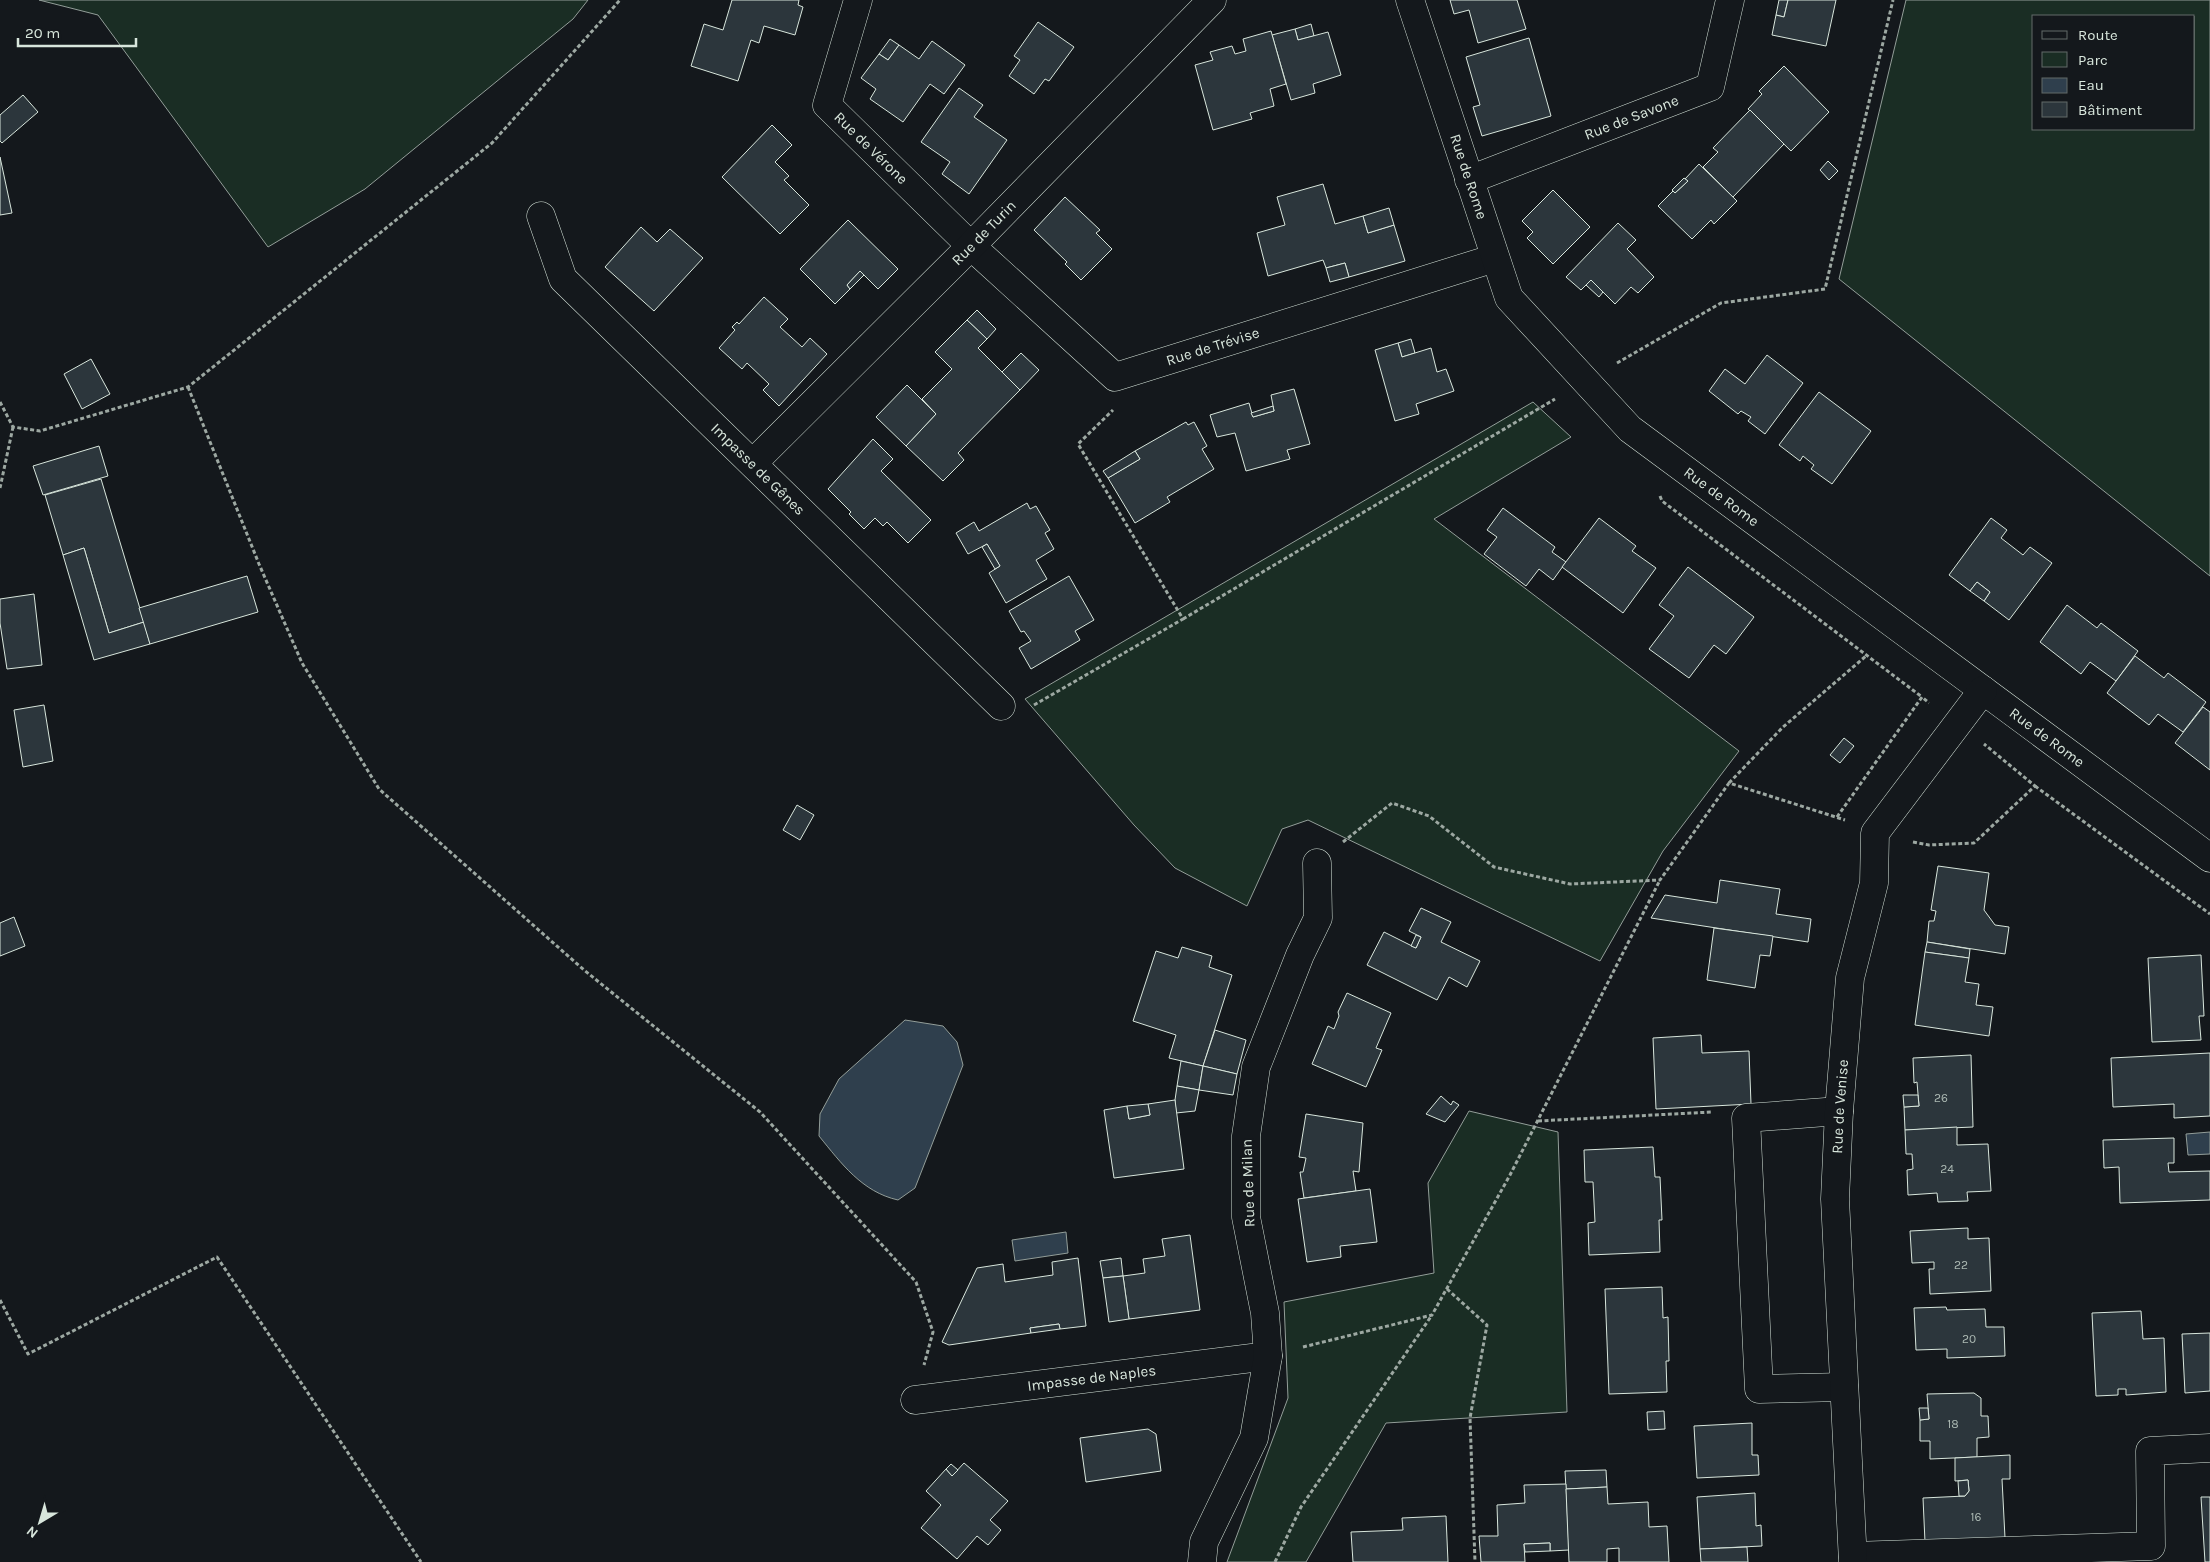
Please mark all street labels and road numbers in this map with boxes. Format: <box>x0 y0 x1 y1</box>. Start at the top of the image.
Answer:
street label: Rue de Savone <box>1582 91 1681 144</box>
street label: Rue de Vérone <box>830 108 911 188</box>
street label: Rue de Rome <box>1446 132 1491 222</box>
street label: Rue de Turin <box>948 196 1020 269</box>
street label: Rue de Trévise <box>1164 323 1262 369</box>
street label: Impasse de Gênes <box>707 419 809 519</box>
street label: Rue de Rome <box>1680 463 1762 530</box>
street label: Rue de Rome <box>2006 704 2088 771</box>
street label: Rue de Venise <box>1828 1059 1852 1154</box>
street label: Rue de Milan <box>1237 1139 1259 1227</box>
street label: Impasse de Naples <box>1026 1361 1157 1395</box>

